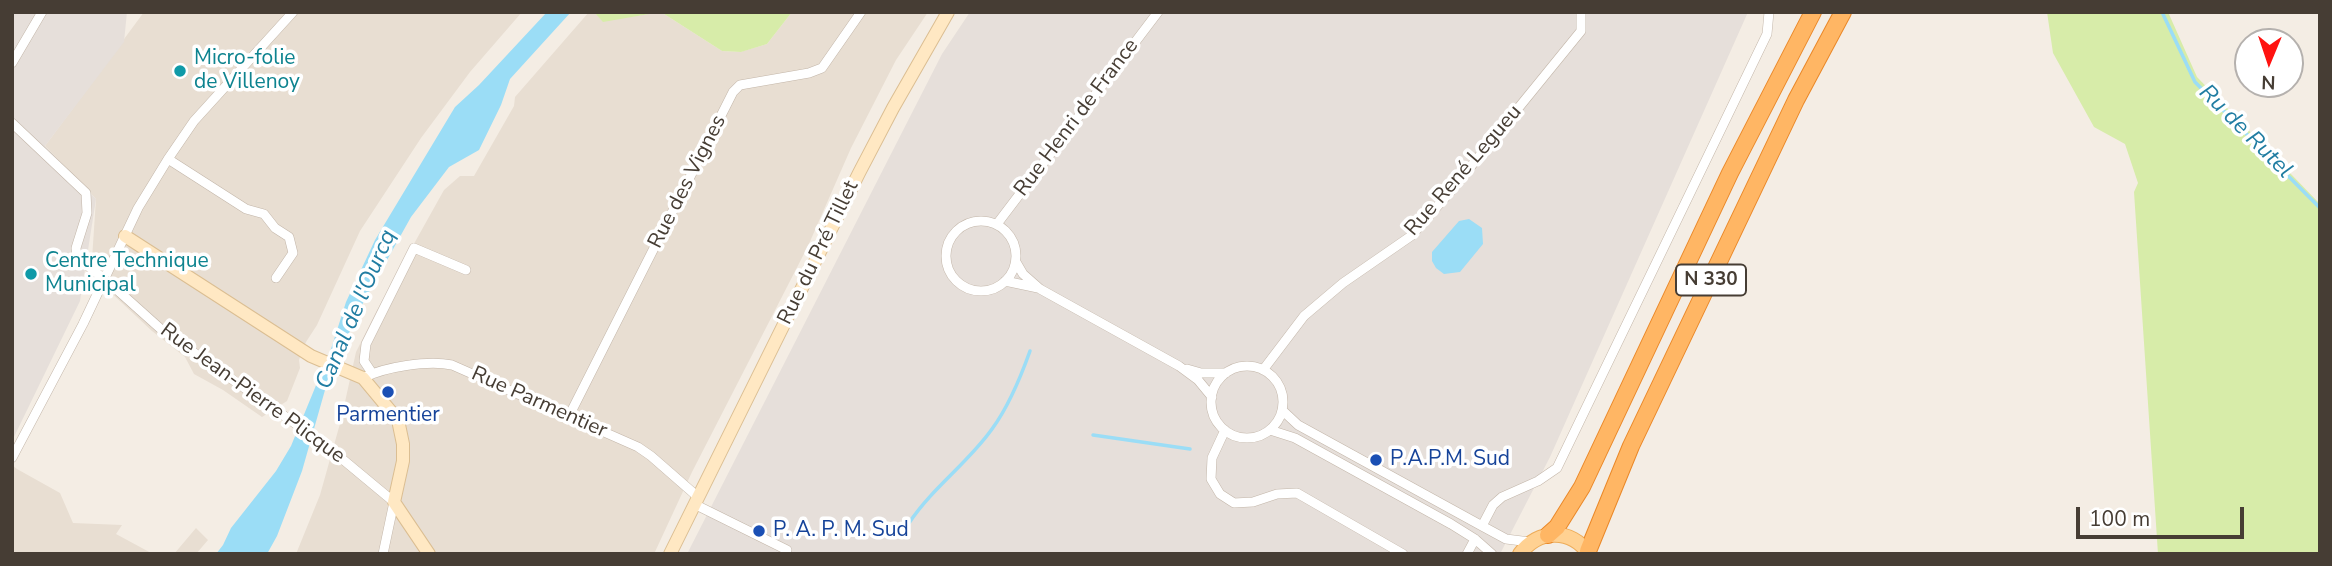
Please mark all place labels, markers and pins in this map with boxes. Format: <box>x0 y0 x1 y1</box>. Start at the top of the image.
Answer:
place label: Micro-folie de Villenoy <box>194 46 300 96</box>
marker: Micro-folie de Villenoy <box>172 63 188 79</box>
place label: Centre Technique Municipal <box>45 249 209 299</box>
marker: Centre Technique Municipal <box>23 266 39 282</box>
marker: Parmentier <box>380 384 396 400</box>
place label: Parmentier <box>336 403 440 429</box>
place label: P.A.P.M. Sud <box>1390 447 1510 473</box>
marker: P.A.P.M. Sud <box>1368 452 1384 468</box>
place label: P. A. P. M. Sud <box>773 518 909 544</box>
marker: P. A. P. M. Sud <box>751 523 767 539</box>

